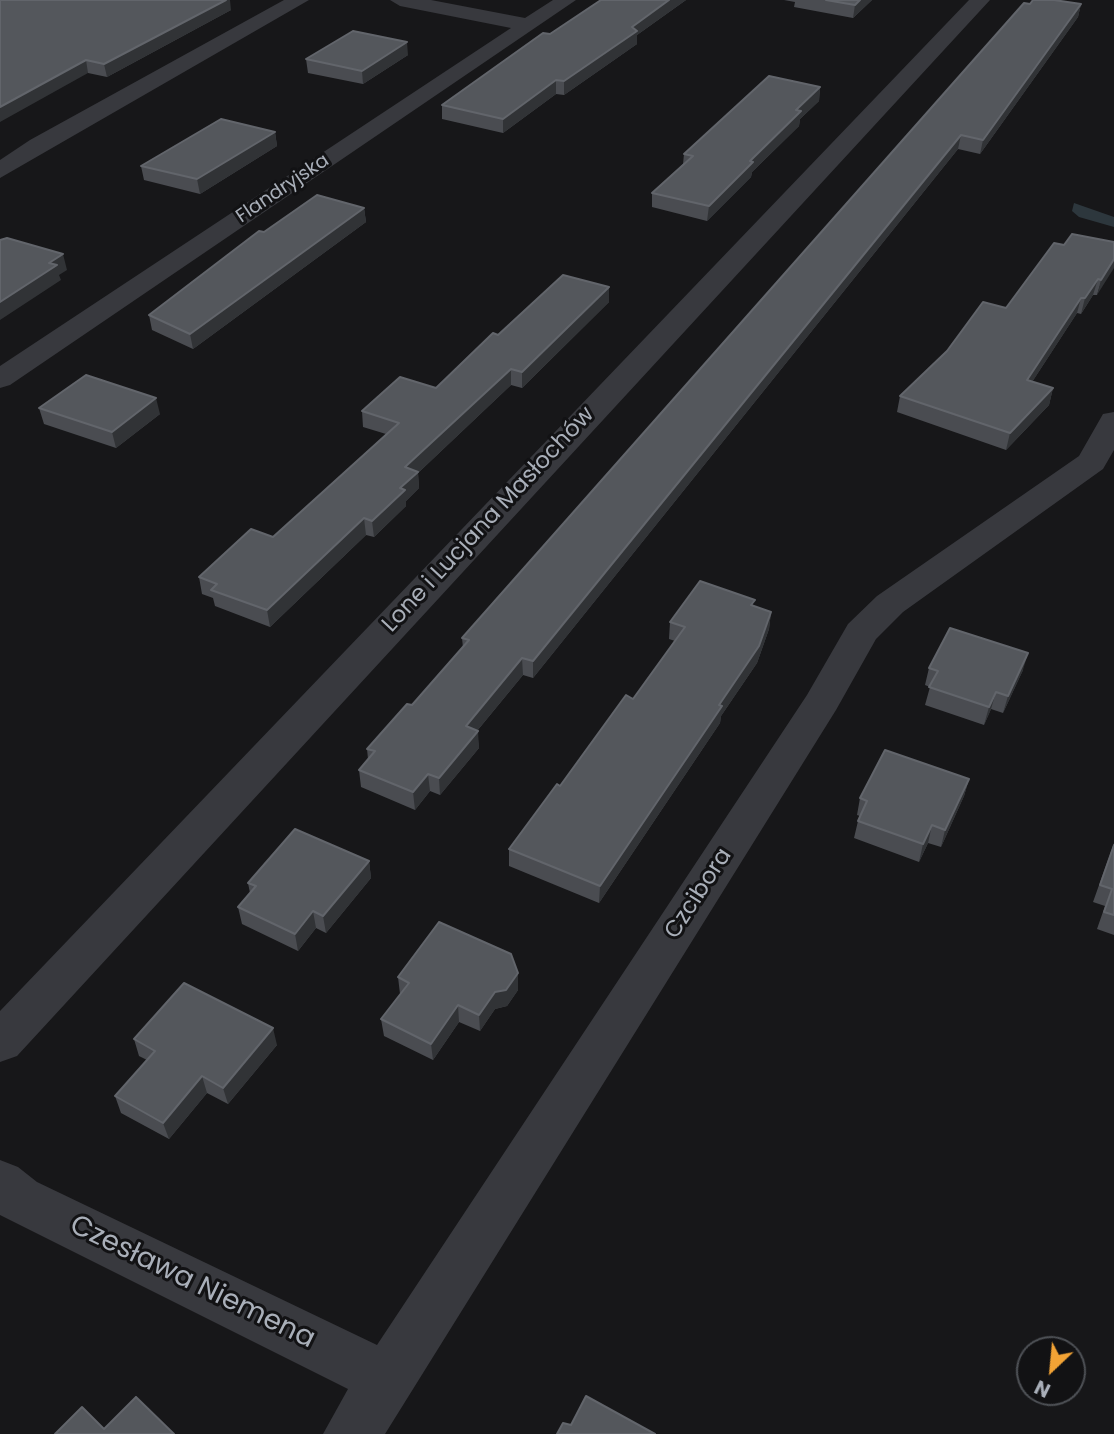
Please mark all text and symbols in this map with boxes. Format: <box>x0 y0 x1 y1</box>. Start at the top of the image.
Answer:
street label: Flandryjska <box>232 150 334 228</box>
street label: Lone i Lucjana Masłochów <box>377 402 601 638</box>
street label: Czcibora <box>660 844 738 944</box>
street label: Czesława Niemena <box>64 1209 320 1357</box>
north arrow <box>1016 1336 1086 1406</box>
text: N <box>1030 1373 1055 1404</box>

